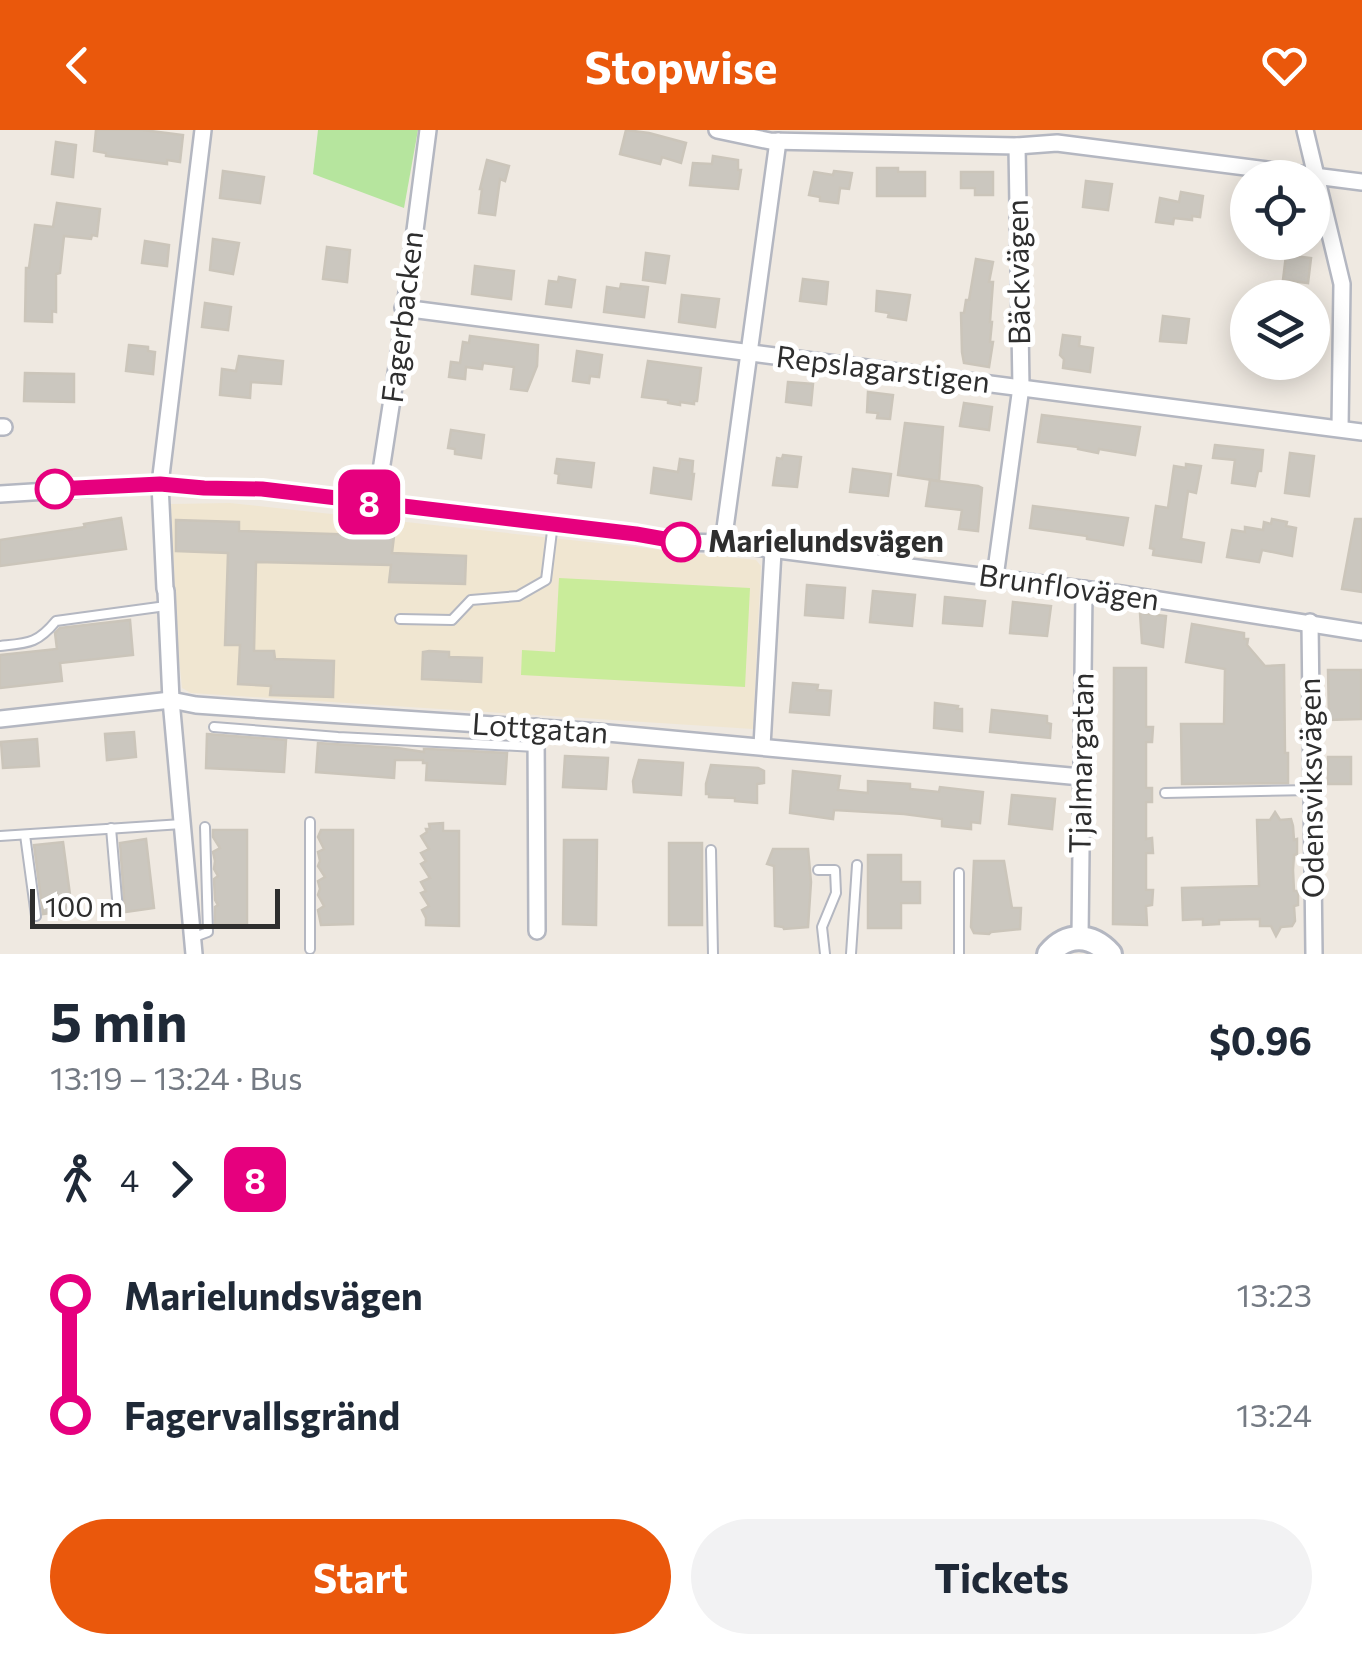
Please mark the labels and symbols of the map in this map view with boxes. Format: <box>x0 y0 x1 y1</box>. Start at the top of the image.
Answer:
street label: Bäckvägen <box>997 199 1036 345</box>
street label: Fagerbacken <box>372 229 429 405</box>
street label: Repslagarstigen <box>774 336 992 399</box>
unlabelled marker <box>36 470 74 508</box>
line badge: 8 <box>336 470 402 534</box>
place label: Marielundsvägen <box>708 521 944 558</box>
marker: Marielundsvägen <box>662 523 700 561</box>
street label: Brunflovägen <box>977 555 1162 616</box>
street label: Tjalmargatan <box>1059 672 1100 854</box>
street label: Odensviksvägen <box>1289 677 1330 899</box>
street label: Lottgatan <box>471 703 610 750</box>
scale bar <box>30 884 280 928</box>

